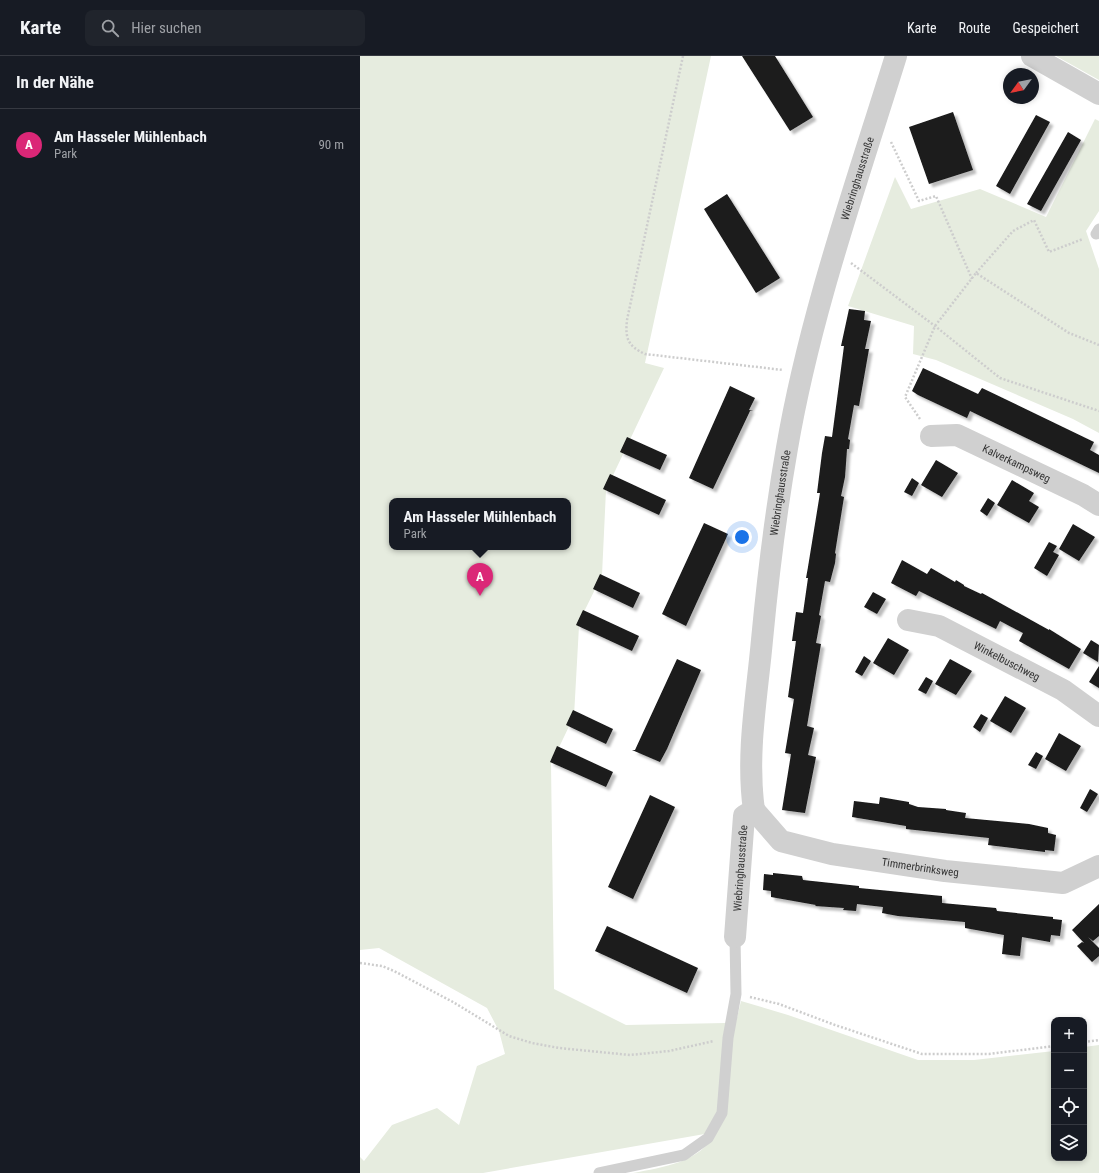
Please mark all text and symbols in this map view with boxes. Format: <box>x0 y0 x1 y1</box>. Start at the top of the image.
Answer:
search box <box>85 10 365 46</box>
text: Karte <box>20 16 61 39</box>
icon: search <box>99 17 121 39</box>
text: Hier suchen <box>131 19 202 37</box>
text: Karte <box>907 20 937 36</box>
text: Route <box>959 20 991 36</box>
text: Gespeichert <box>1013 20 1079 36</box>
north arrow <box>1003 68 1039 104</box>
text: In der Nähe <box>16 72 94 92</box>
text: Am Hasseler Mühlenbach <box>54 128 207 146</box>
street label: Wiebringhausstraße <box>839 135 877 222</box>
text: A <box>25 137 33 152</box>
text: 90 m <box>318 137 344 152</box>
text: Park <box>54 146 77 161</box>
street label: Kalverkampsweg <box>980 442 1052 486</box>
street label: Wiebringhausstraße <box>768 449 794 537</box>
popup <box>389 498 571 550</box>
text: Am Hasseler Mühlenbach <box>404 508 556 526</box>
text: Park <box>404 526 427 541</box>
your location <box>732 527 752 547</box>
pin: A <box>467 563 493 596</box>
street label: Winkelbuschweg <box>971 639 1042 684</box>
street label: Wiebringhausstraße <box>731 824 750 912</box>
street label: Timmerbrinksweg <box>881 856 959 879</box>
map controls <box>1051 1017 1087 1161</box>
button: + <box>1051 1017 1087 1053</box>
button: − <box>1051 1053 1087 1089</box>
button: locate <box>1051 1089 1087 1125</box>
button: layers <box>1051 1125 1087 1161</box>

